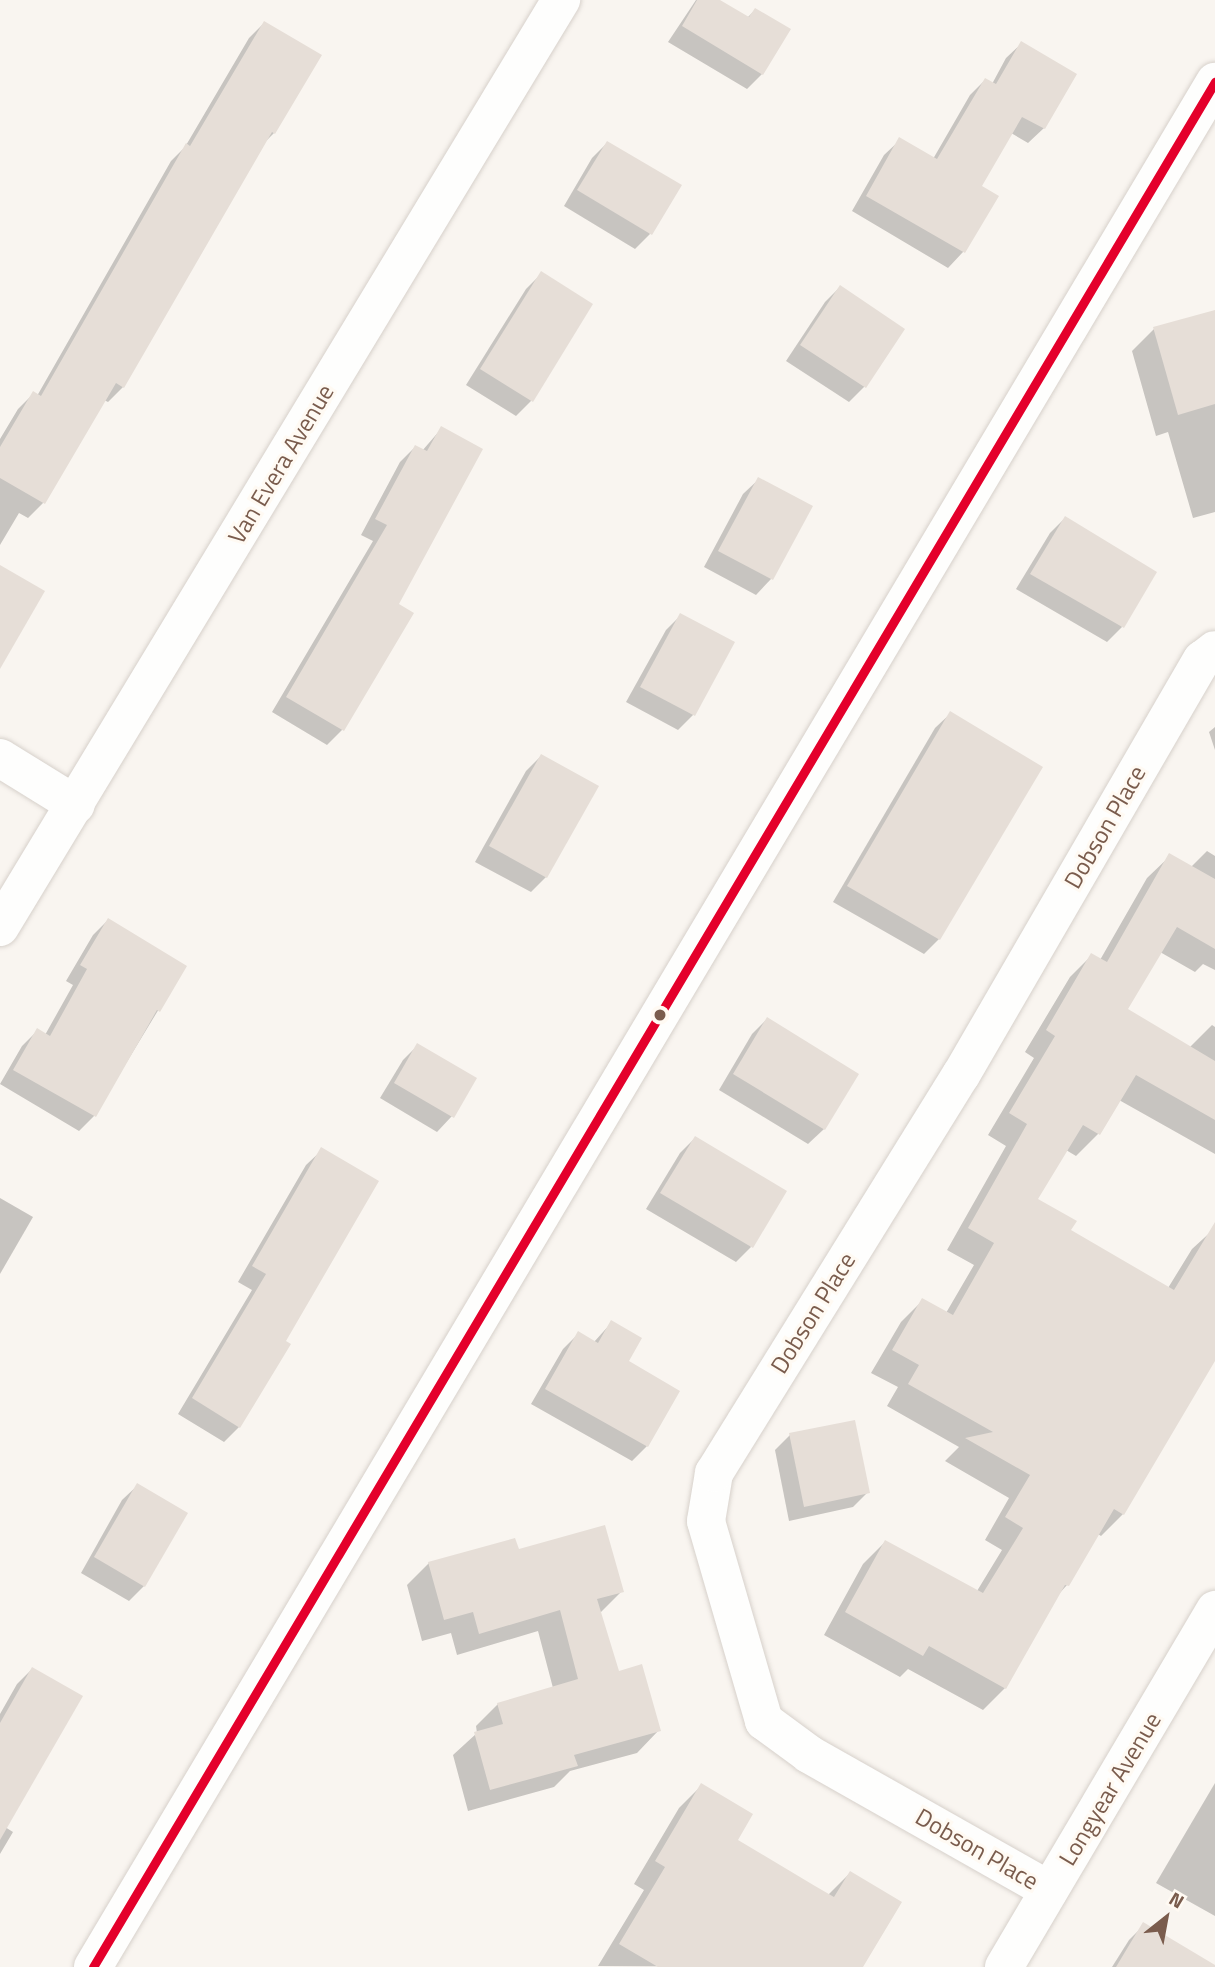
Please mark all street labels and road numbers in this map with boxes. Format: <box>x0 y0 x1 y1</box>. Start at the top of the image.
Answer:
street label: Van Evera Avenue <box>222 379 340 549</box>
street label: Dobson Place <box>1058 760 1152 894</box>
street label: Dobson Place <box>764 1247 862 1379</box>
street label: Longyear Avenue <box>1053 1707 1167 1871</box>
street label: Dobson Place <box>910 1802 1044 1896</box>

